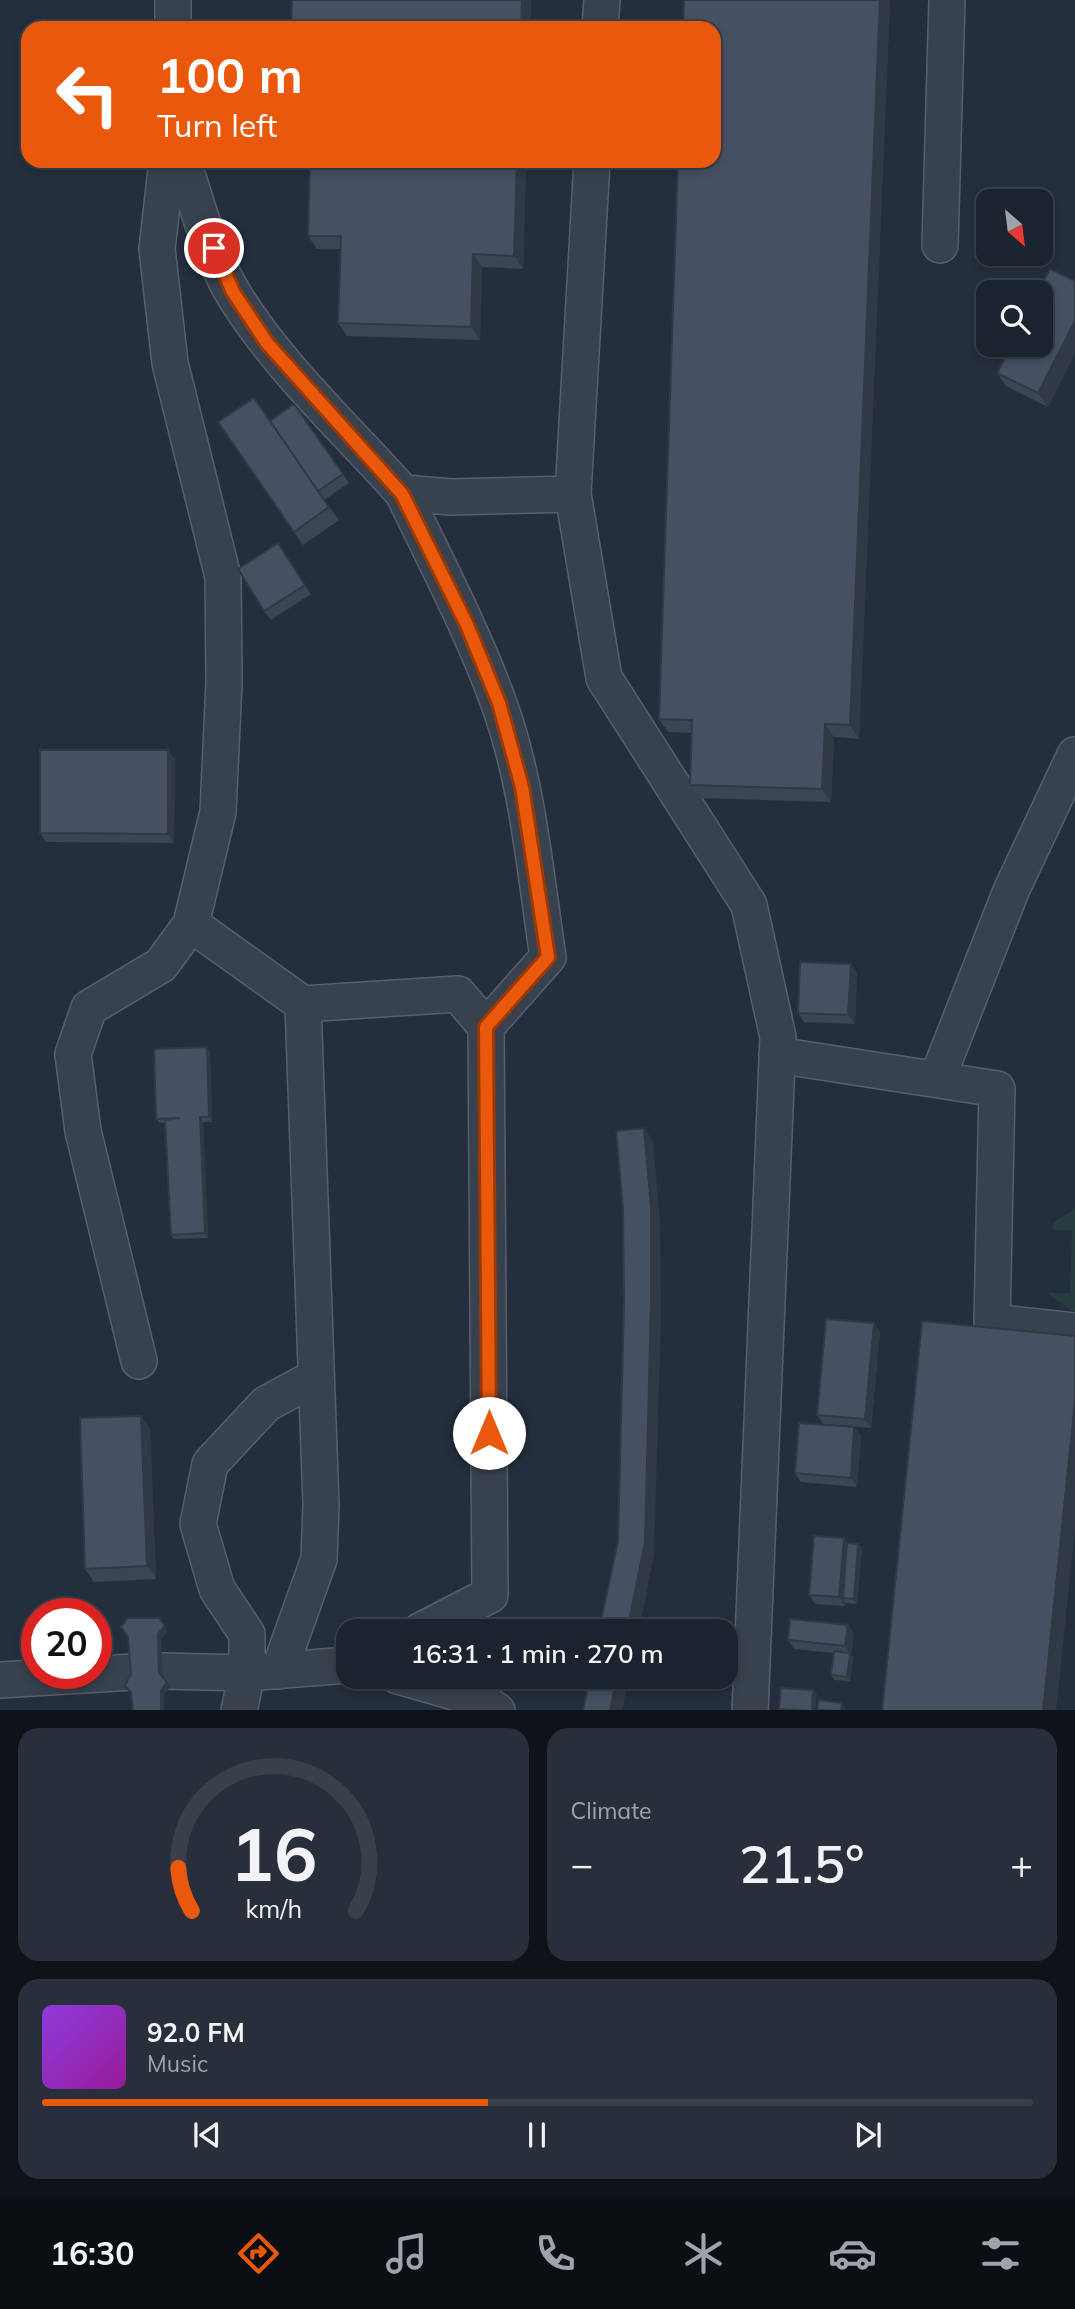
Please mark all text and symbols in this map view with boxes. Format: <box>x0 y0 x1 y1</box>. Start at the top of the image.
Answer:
text: 100 m <box>157 44 303 105</box>
icon: left <box>42 49 133 140</box>
text: Turn left <box>157 105 277 145</box>
north arrow <box>976 189 1054 266</box>
map controls <box>976 189 1053 357</box>
pin <box>184 218 244 278</box>
icon: arrive <box>195 229 233 267</box>
button: search <box>976 280 1053 357</box>
position arrow <box>452 1396 526 1470</box>
speed limit sign: 20 <box>21 1598 112 1689</box>
text: 16:31 · 1 min · 270 m <box>410 1637 664 1670</box>
text: Climate <box>571 1796 652 1825</box>
text: 16 <box>230 1808 317 1899</box>
text: 21.5° <box>739 1831 864 1896</box>
text: − <box>571 1840 593 1888</box>
text: + <box>1010 1840 1033 1888</box>
text: km/h <box>245 1892 302 1923</box>
text: 92.0 FM <box>147 2016 245 2049</box>
text: Music <box>147 2049 208 2078</box>
icon: previous <box>188 2116 226 2154</box>
icon: pause <box>518 2116 556 2154</box>
icon: next <box>849 2116 887 2154</box>
icon: directions <box>234 2229 283 2278</box>
icon: music <box>382 2229 431 2278</box>
icon: phone <box>531 2229 580 2278</box>
icon: climate <box>679 2229 728 2278</box>
icon: car <box>828 2229 877 2278</box>
icon: filters <box>976 2229 1025 2278</box>
text: 16:30 <box>50 2233 134 2273</box>

